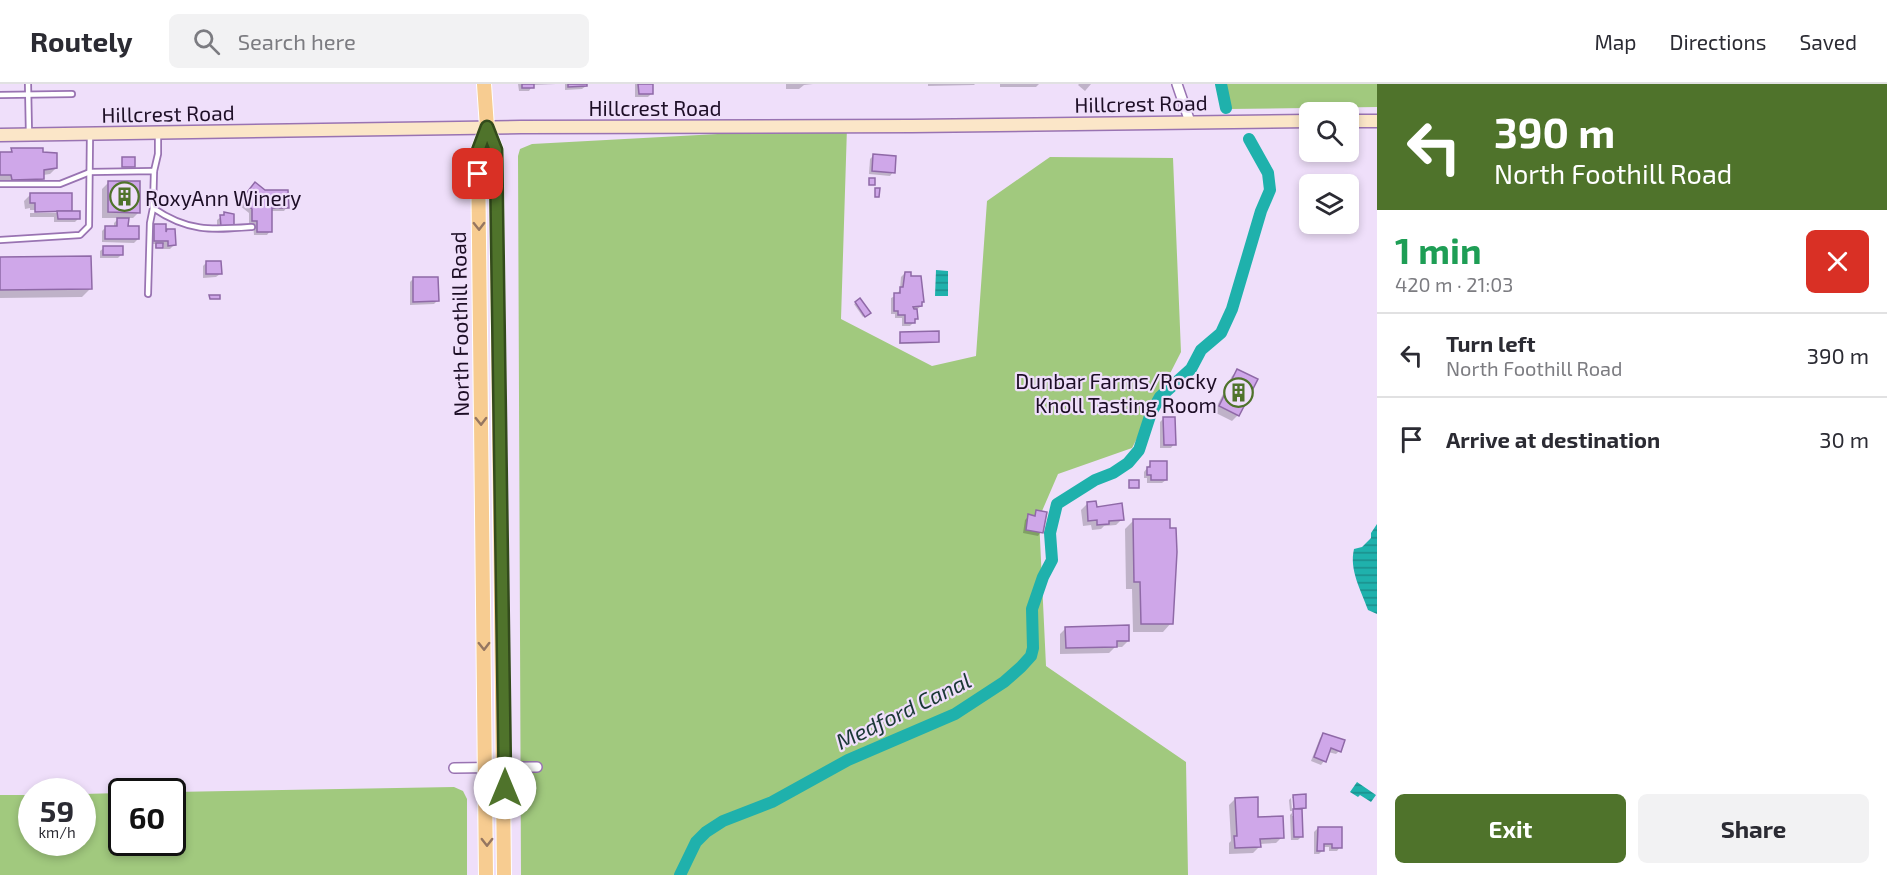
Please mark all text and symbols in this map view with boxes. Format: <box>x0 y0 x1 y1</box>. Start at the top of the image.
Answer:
search box <box>169 14 589 68</box>
text: Routely <box>30 24 133 58</box>
icon: search <box>190 25 223 58</box>
text: Search here <box>238 28 356 54</box>
text: Map <box>1594 29 1637 54</box>
text: Directions <box>1670 29 1766 54</box>
text: Saved <box>1799 29 1857 54</box>
street label: Hillcrest Road <box>1074 89 1208 117</box>
street label: Hillcrest Road <box>588 95 722 120</box>
street label: Hillcrest Road <box>101 99 235 127</box>
map controls <box>1299 102 1359 234</box>
button: search <box>1299 102 1359 162</box>
text: 390 m <box>1494 106 1615 156</box>
icon: left <box>1395 108 1473 186</box>
pin <box>452 148 503 199</box>
icon: arrive <box>461 157 494 190</box>
text: North Foothill Road <box>1494 157 1732 189</box>
button: layers <box>1299 174 1359 234</box>
building icon: RoxyAnn Winery <box>108 181 140 213</box>
place label: RoxyAnn Winery <box>145 185 301 210</box>
one-way arrow <box>473 221 485 230</box>
text: 1 min <box>1395 228 1482 271</box>
button: close <box>1806 230 1869 293</box>
street label: North Foothill Road <box>445 231 473 417</box>
text: 420 m · 21:03 <box>1395 272 1513 296</box>
text: Turn left <box>1446 330 1535 356</box>
icon: left <box>1395 339 1428 372</box>
text: 390 m <box>1807 342 1869 368</box>
text: North Foothill Road <box>1446 356 1622 380</box>
place label: Dunbar Farms/Rocky Knoll Tasting Room <box>1015 368 1217 417</box>
building icon: Dunbar Farms/Rocky Knoll Tasting Room <box>1222 376 1254 408</box>
one-way arrow <box>475 416 488 425</box>
icon: arrive <box>1395 423 1428 456</box>
text: Arrive at destination <box>1446 426 1660 452</box>
text: 30 m <box>1819 426 1869 452</box>
one-way arrow <box>478 642 491 651</box>
water label: Medford Canal <box>831 666 975 754</box>
position arrow <box>473 756 537 820</box>
speed limit sign: 60 <box>108 778 186 856</box>
text: 59 <box>40 792 74 828</box>
button: Exit <box>1395 794 1626 863</box>
button: Share <box>1638 794 1869 863</box>
text: km/h <box>38 823 76 841</box>
one-way arrow <box>480 838 493 847</box>

